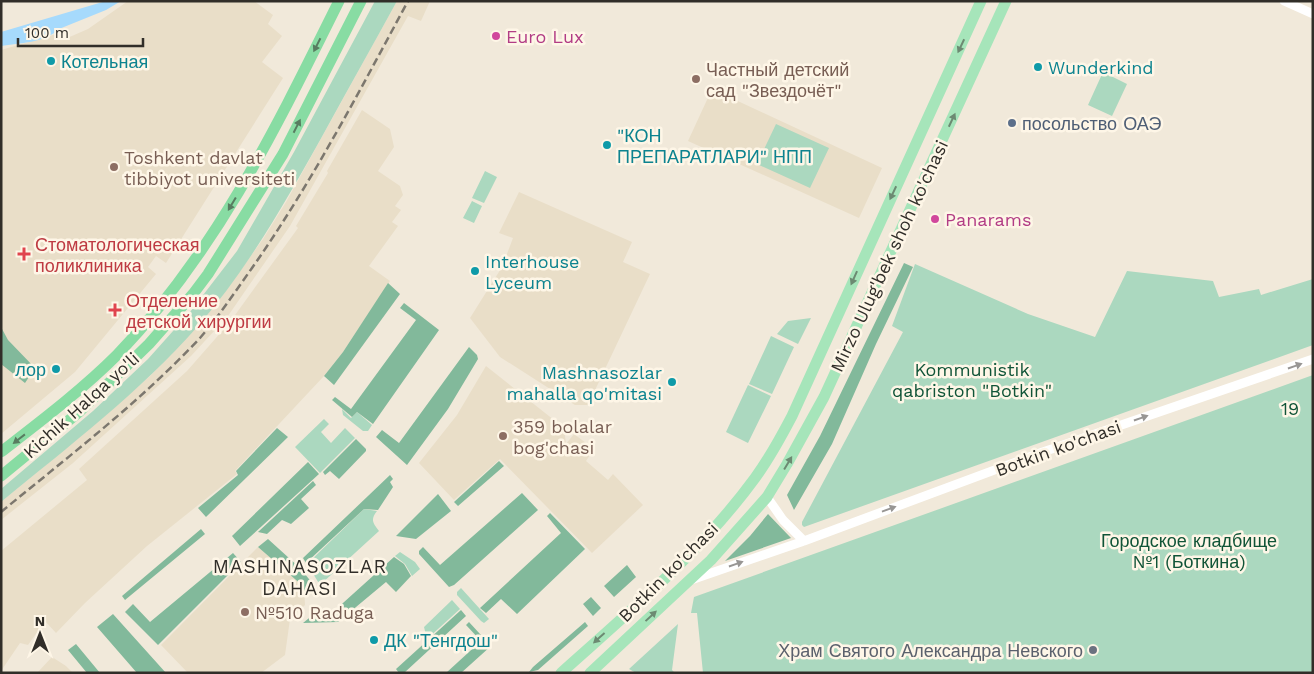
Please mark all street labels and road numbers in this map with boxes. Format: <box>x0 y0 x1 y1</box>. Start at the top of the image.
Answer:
street label: Mirzo Ulug'bek shoh ko'chasi <box>826 137 952 375</box>
street label: Kichik Halqa yo'li <box>19 348 143 462</box>
street label: Botkin ko'chasi <box>992 416 1124 480</box>
street label: Botkin ko'chasi <box>614 518 722 626</box>

